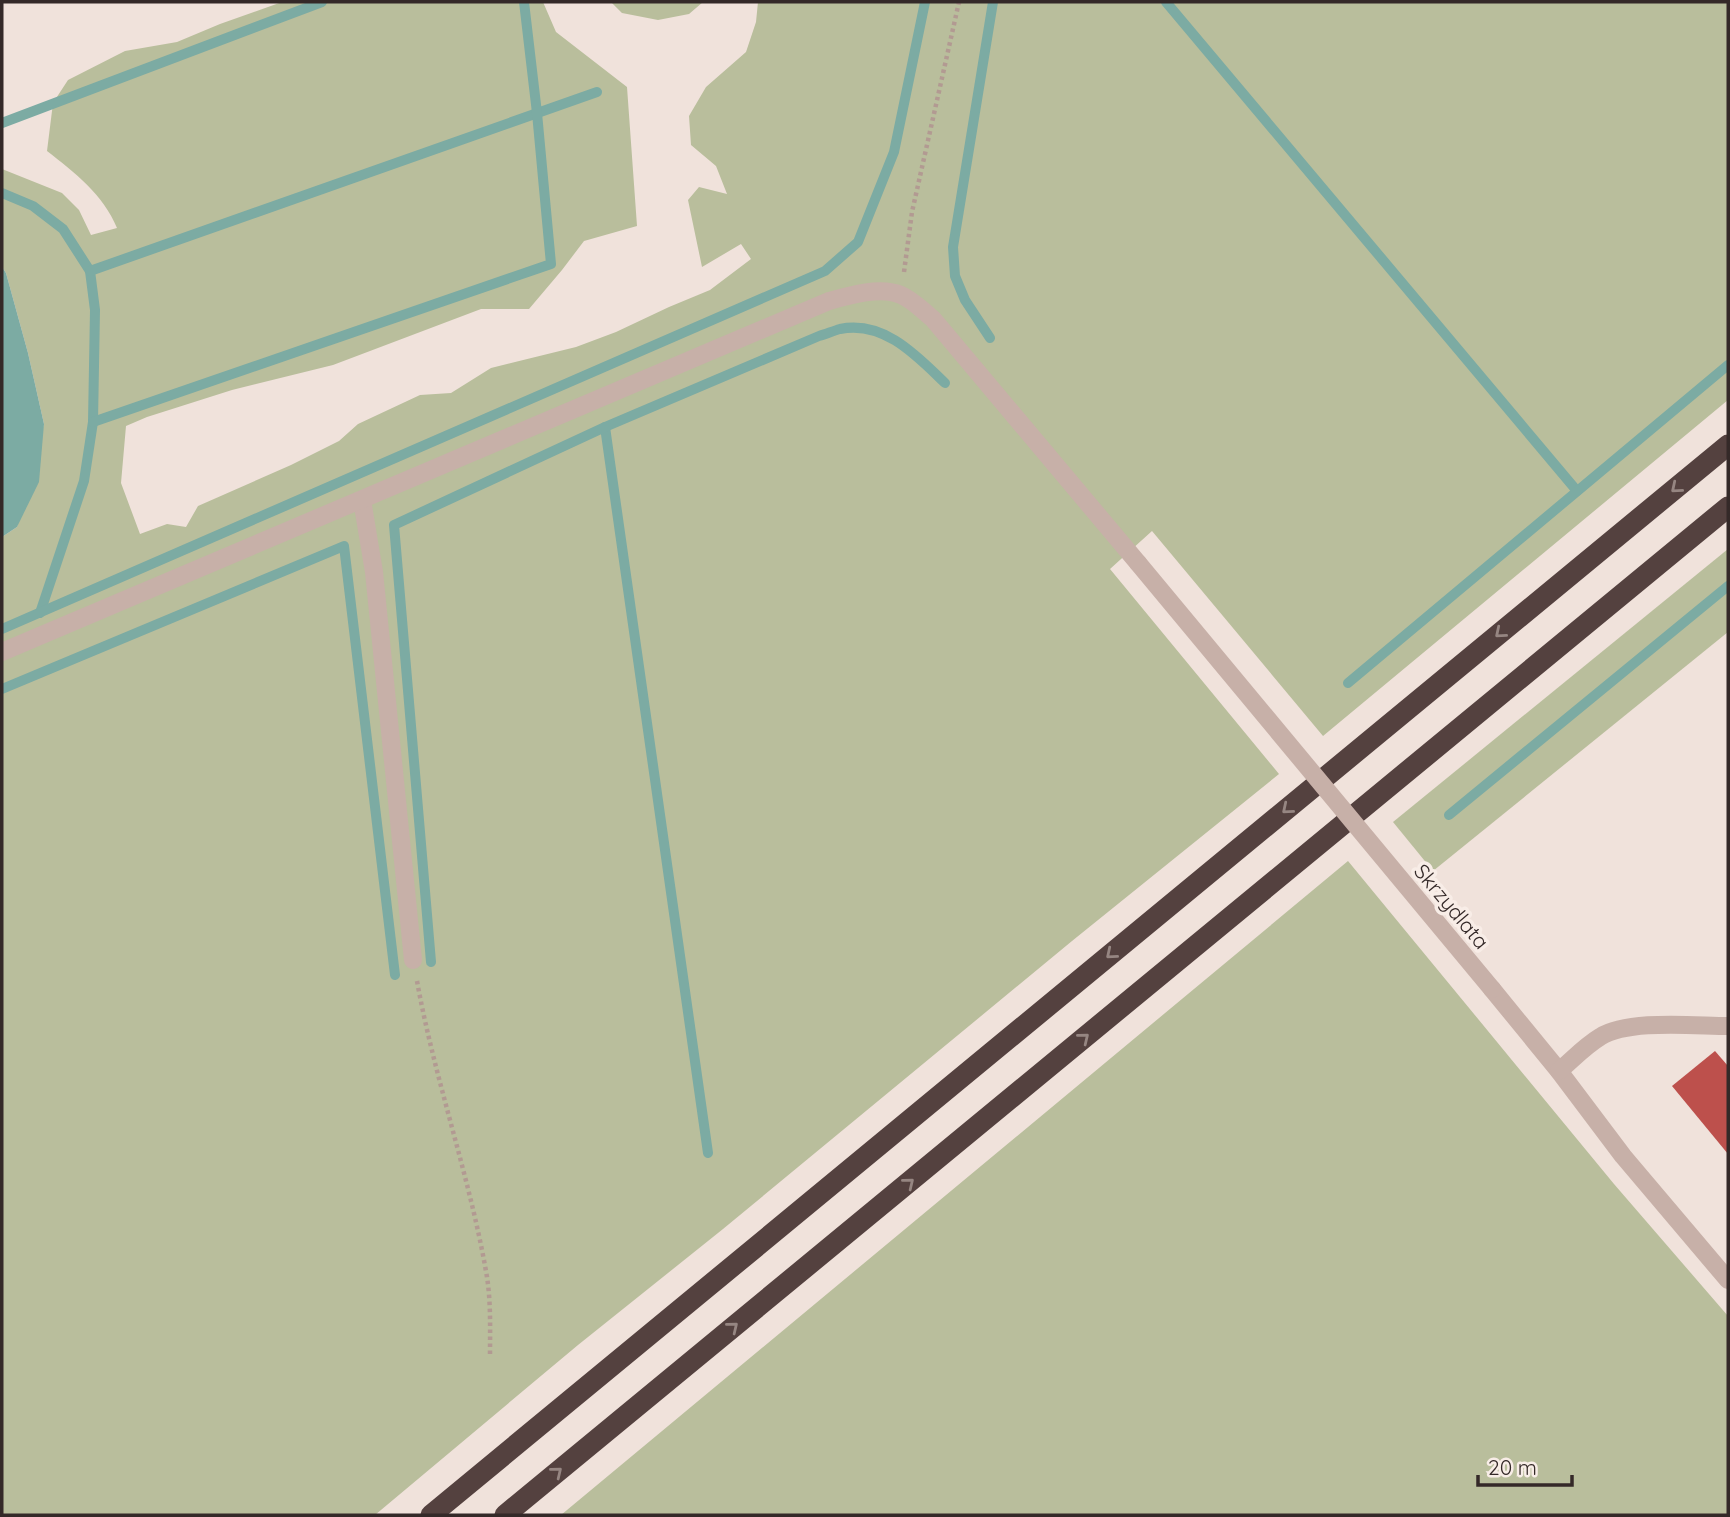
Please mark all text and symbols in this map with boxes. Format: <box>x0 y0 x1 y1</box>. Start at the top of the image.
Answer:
one-way arrow <box>1671 480 1683 493</box>
one-way arrow <box>1496 625 1509 637</box>
one-way arrow <box>1282 801 1295 813</box>
street label: Skrzydlata <box>1409 858 1495 954</box>
one-way arrow <box>1107 946 1120 958</box>
one-way arrow <box>1076 1034 1089 1046</box>
one-way arrow <box>901 1178 913 1191</box>
one-way arrow <box>725 1323 738 1335</box>
scale bar <box>1478 1444 1572 1488</box>
text: 20 m <box>1488 1454 1537 1480</box>
one-way arrow <box>549 1468 562 1480</box>

